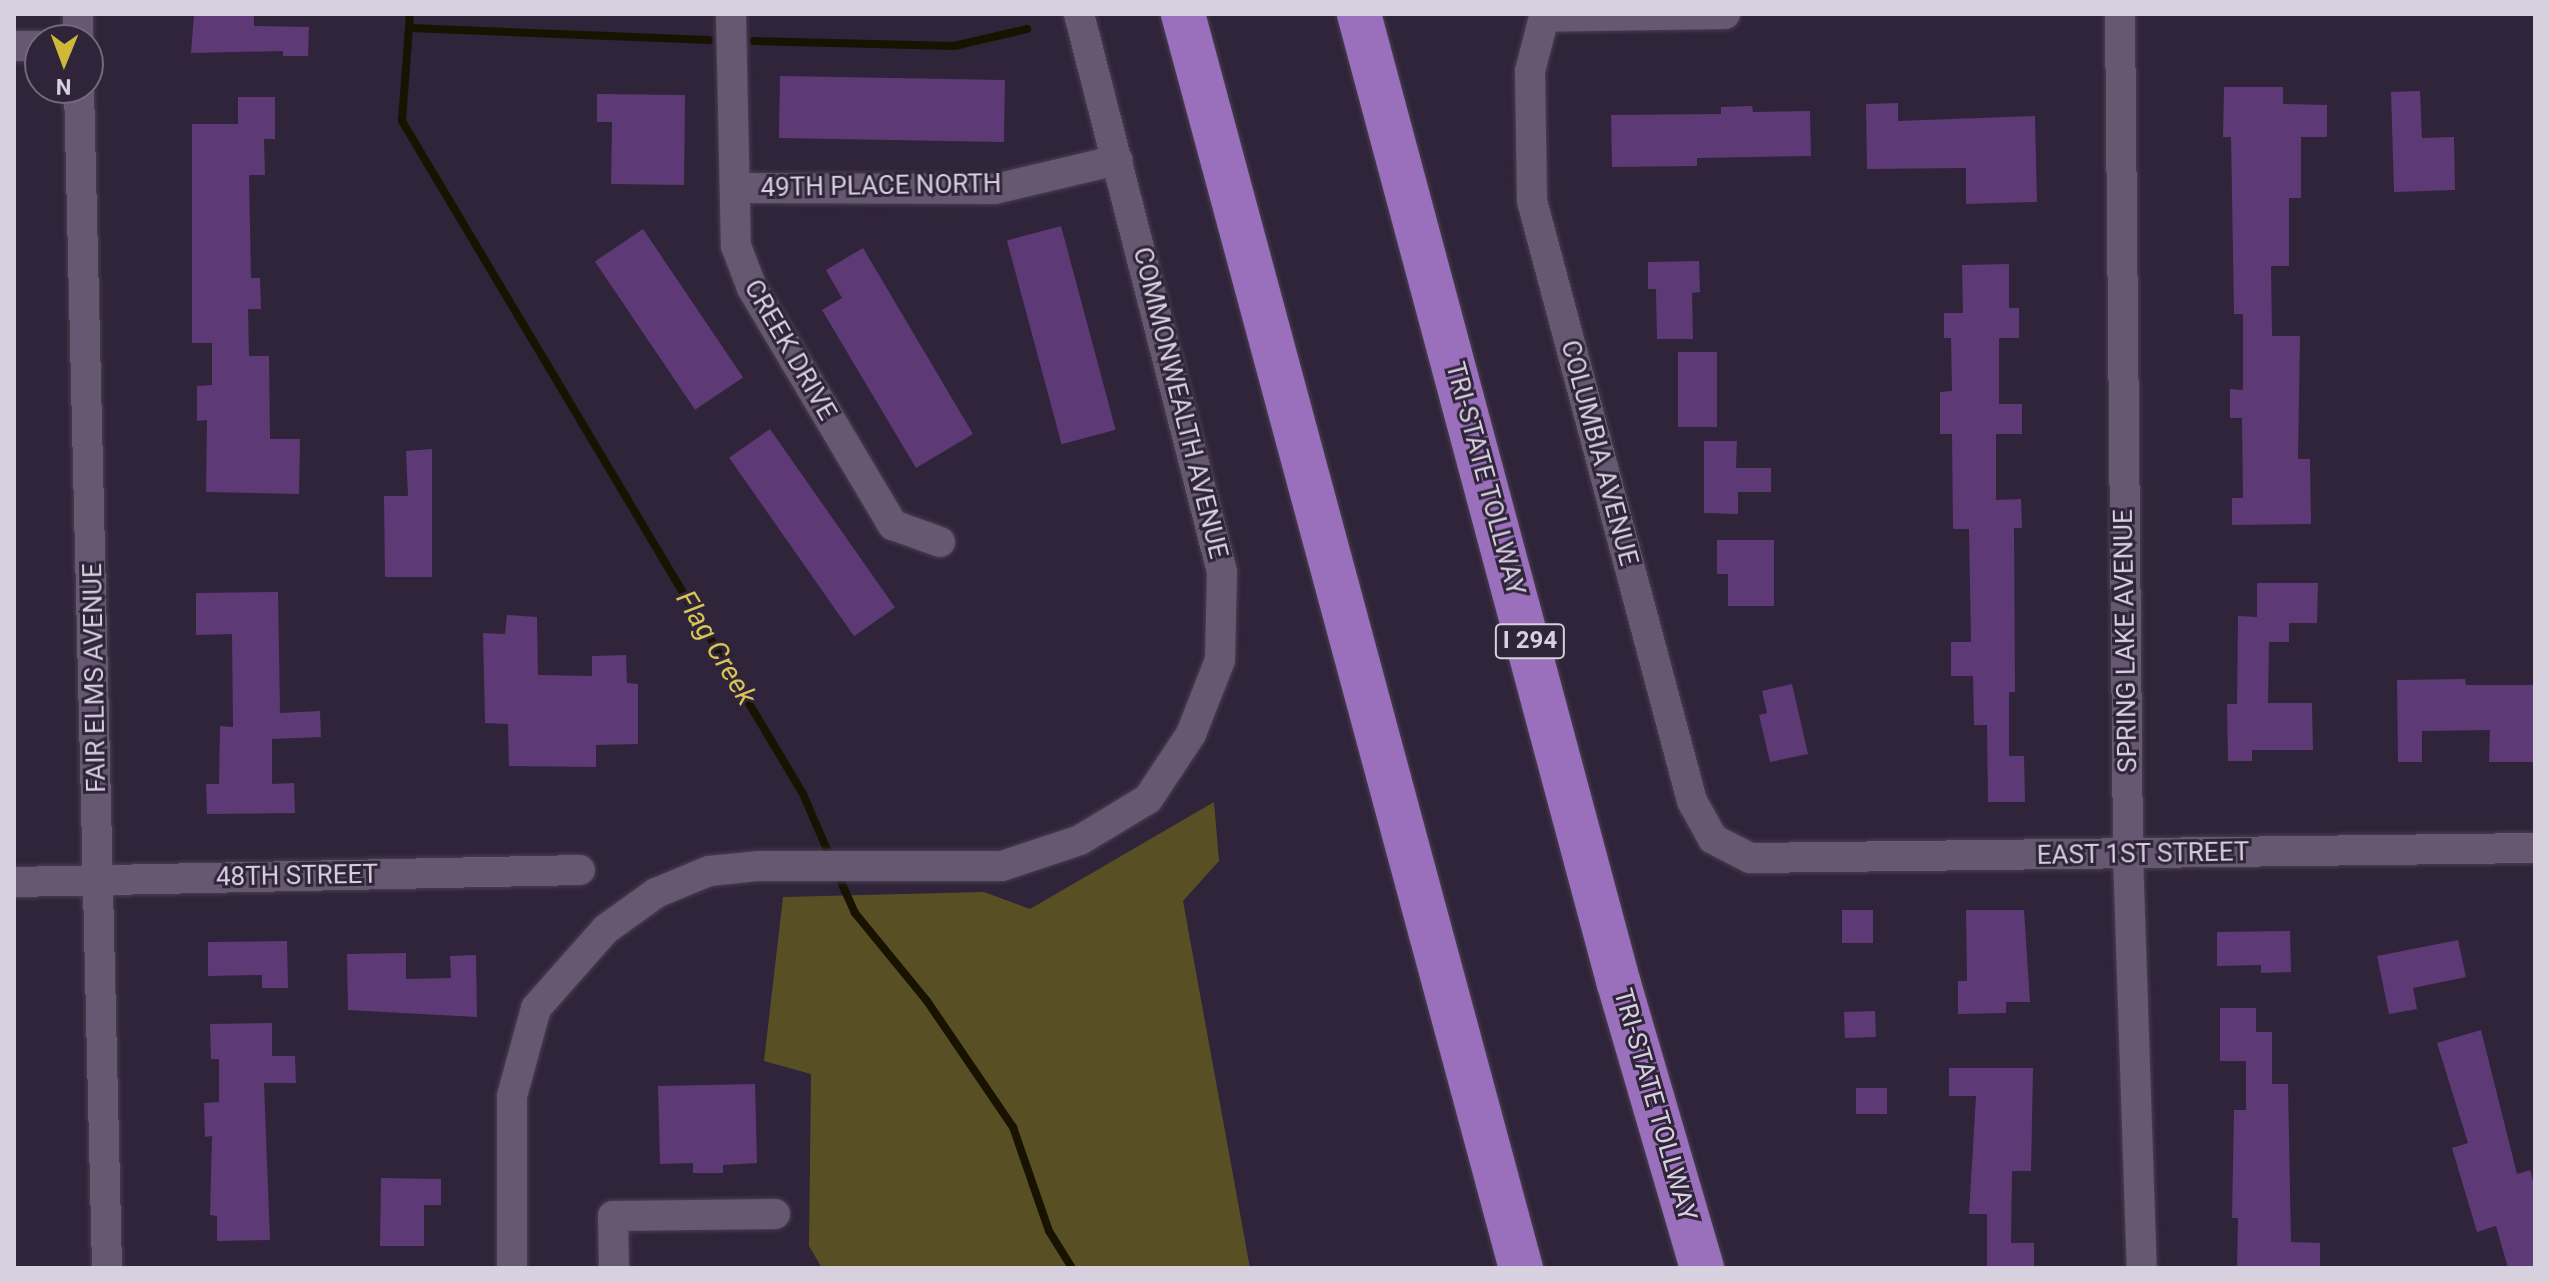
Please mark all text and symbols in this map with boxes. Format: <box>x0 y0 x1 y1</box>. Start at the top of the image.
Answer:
north arrow <box>24 24 104 104</box>
text: N <box>56 74 72 99</box>
street label: 49TH PLACE NORTH <box>760 168 1002 204</box>
street label: COMMONWEALTH AVENUE <box>1126 244 1234 562</box>
street label: CREEK DRIVE <box>737 274 843 426</box>
street label: COLUMBIA AVENUE <box>1554 337 1644 569</box>
street label: TRI-STATE TOLLWAY <box>1439 359 1531 599</box>
street label: SPRING LAKE AVENUE <box>2108 509 2144 773</box>
street label: FAIR ELMS AVENUE <box>77 563 113 793</box>
water label: Flag Creek <box>669 585 763 711</box>
road number: I 294 <box>1494 621 1566 661</box>
street label: EAST 1ST STREET <box>2036 837 2250 871</box>
street label: 48TH STREET <box>216 859 378 893</box>
street label: TRI-STATE TOLLWAY <box>1607 985 1703 1225</box>

